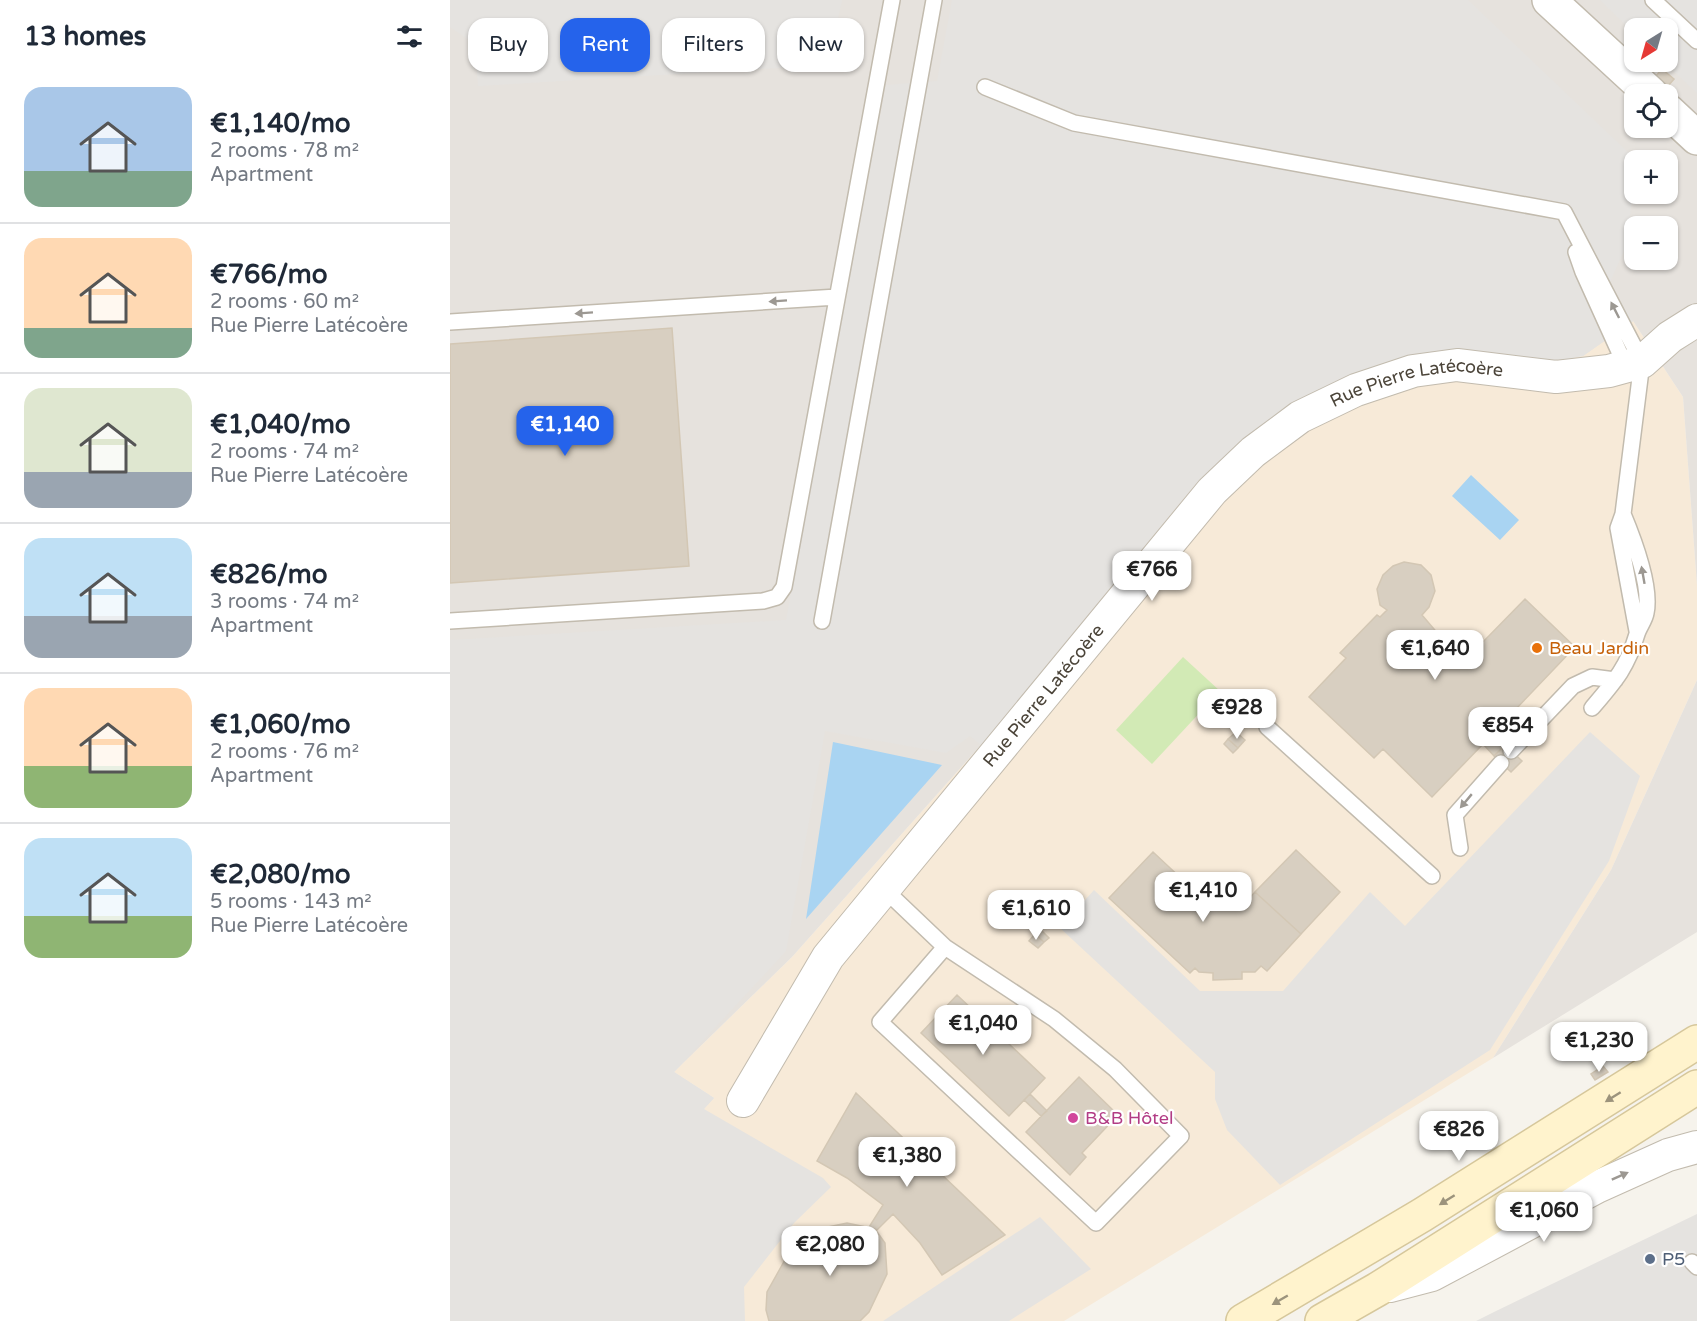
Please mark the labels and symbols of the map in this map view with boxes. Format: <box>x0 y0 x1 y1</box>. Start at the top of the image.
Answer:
north arrow <box>1624 18 1678 72</box>
one-way arrow <box>769 296 788 305</box>
one-way arrow <box>1610 302 1620 319</box>
one-way arrow <box>574 309 593 318</box>
street label: Rue Pierre Latécoère <box>1326 354 1504 412</box>
pin: €1,140 <box>516 406 614 457</box>
pin: €766 <box>1116 551 1188 602</box>
one-way arrow <box>1638 566 1647 585</box>
street label: Rue Pierre Latécoère <box>978 620 1109 771</box>
pin: €1,640 <box>1386 630 1484 681</box>
place label: Beau Jardin <box>1549 637 1649 659</box>
marker: Beau Jardin <box>1530 641 1544 655</box>
pin: €928 <box>1201 689 1273 740</box>
pin: €854 <box>1472 707 1544 758</box>
one-way arrow <box>1460 793 1473 808</box>
pin: €1,410 <box>1154 872 1252 923</box>
pin: €1,610 <box>987 890 1085 941</box>
pin: €1,040 <box>934 1005 1032 1056</box>
pin: €1,230 <box>1550 1022 1648 1073</box>
one-way arrow <box>1605 1091 1621 1102</box>
place label: B&B Hôtel <box>1085 1107 1173 1129</box>
marker: B&B Hôtel <box>1066 1111 1080 1125</box>
pin: €826 <box>1423 1111 1495 1162</box>
pin: €1,380 <box>858 1137 956 1188</box>
one-way arrow <box>1612 1172 1629 1181</box>
pin: €1,060 <box>1495 1192 1593 1243</box>
one-way arrow <box>1439 1194 1455 1205</box>
pin: €2,080 <box>781 1226 879 1277</box>
place label: P5 <box>1662 1248 1685 1270</box>
marker: P5 <box>1643 1252 1657 1266</box>
one-way arrow <box>1272 1294 1288 1305</box>

